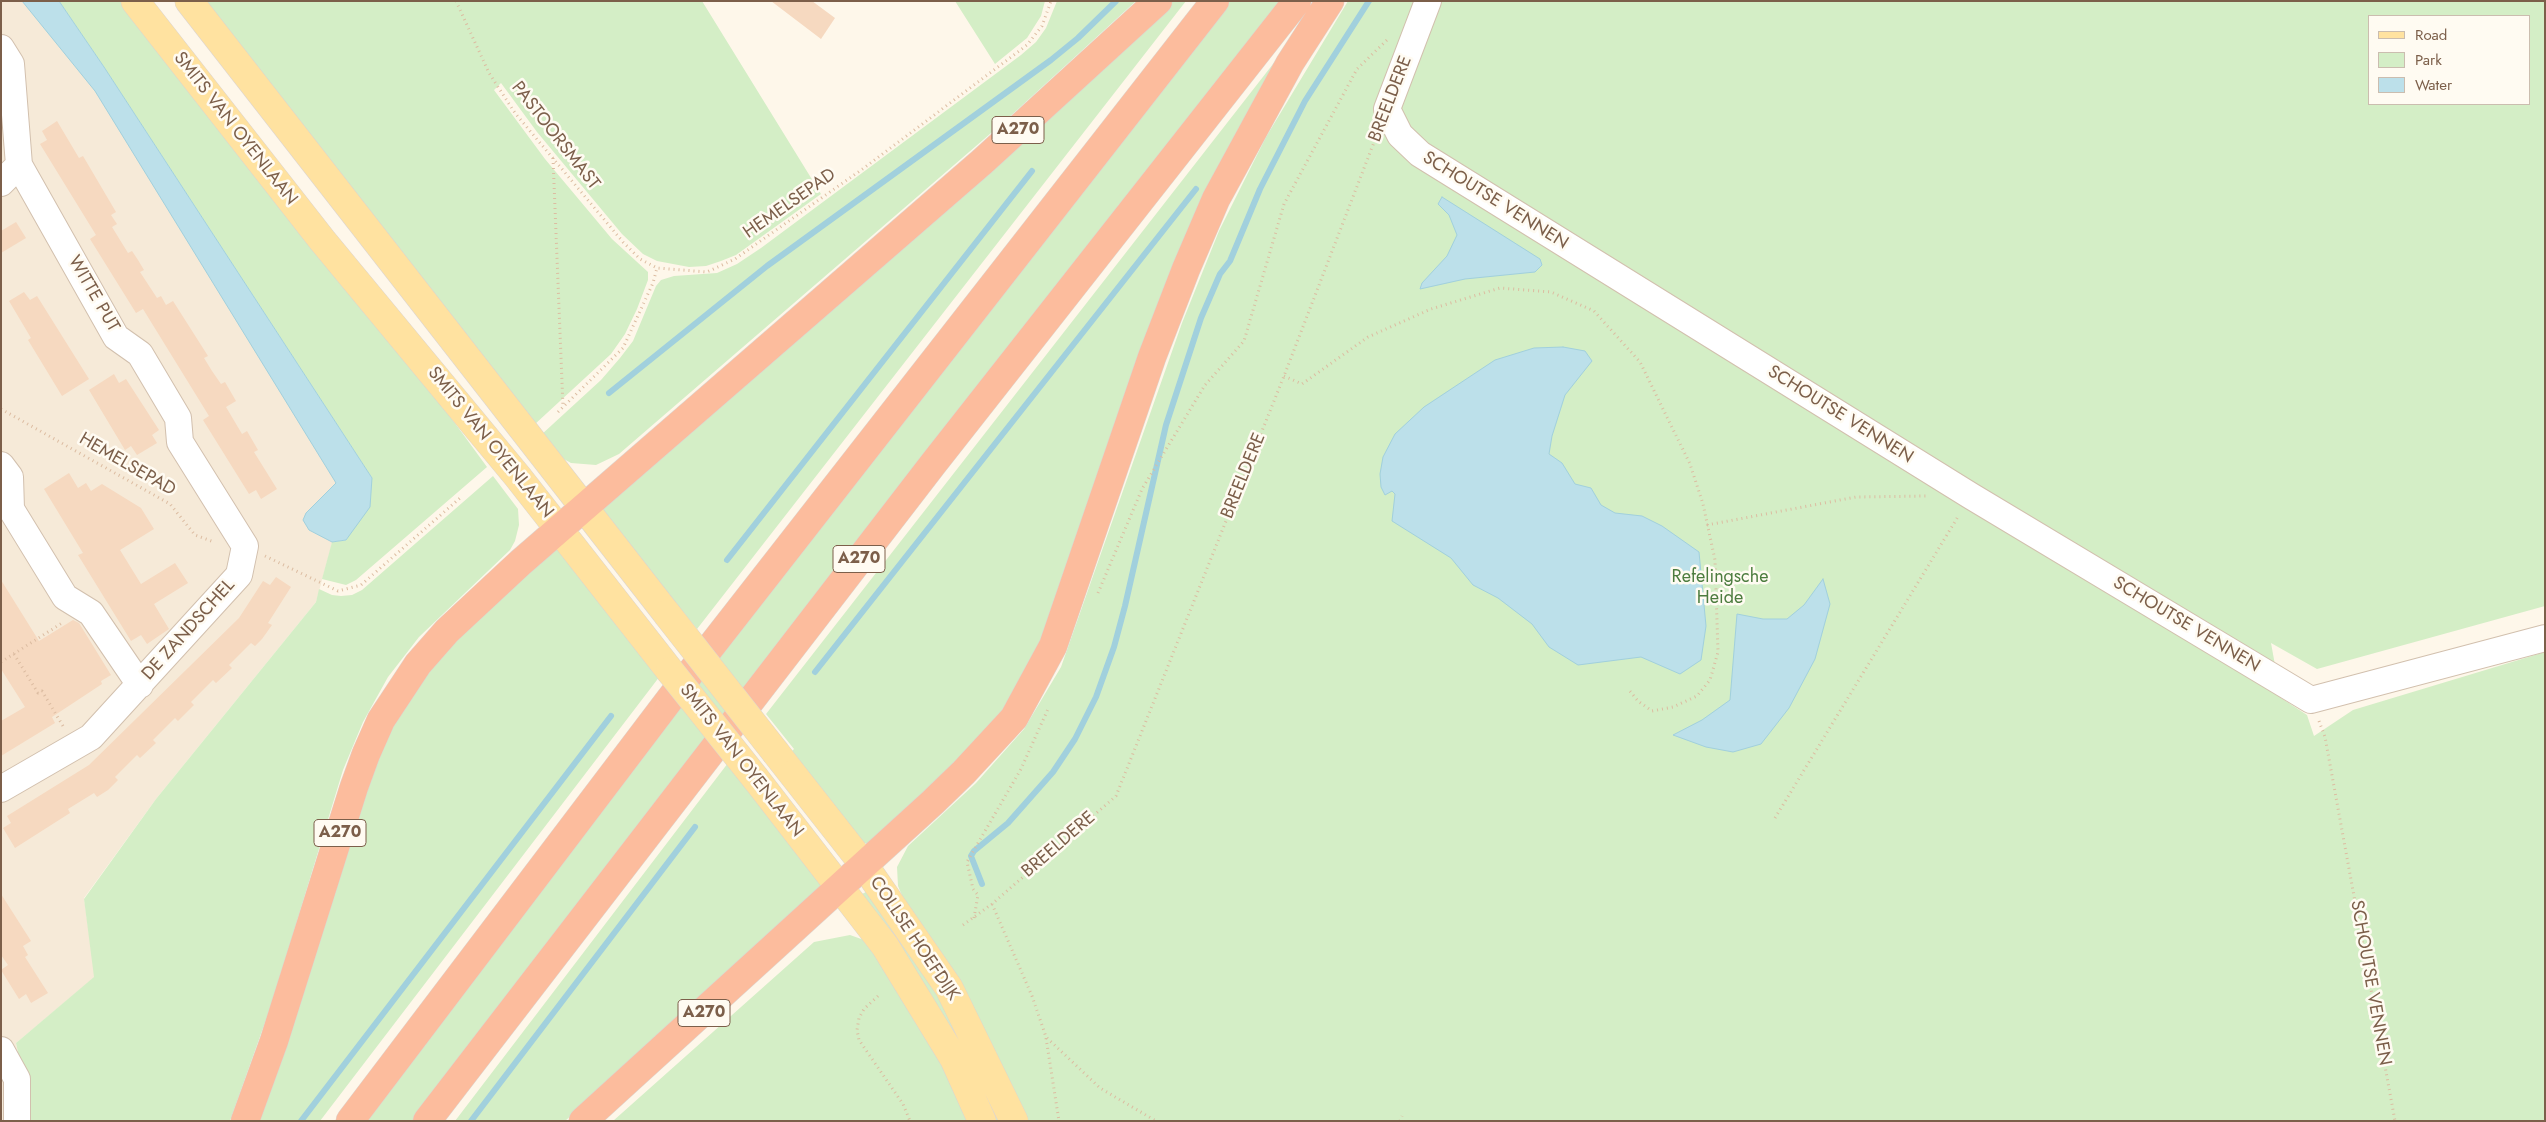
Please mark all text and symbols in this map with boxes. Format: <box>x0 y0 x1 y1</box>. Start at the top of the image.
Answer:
legend <box>2368 15 2531 105</box>
text: Road <box>2415 24 2447 46</box>
street label: SMITS VAN OYENLAAN <box>169 48 301 210</box>
text: Park <box>2415 49 2442 71</box>
street label: BREELDERE <box>1365 53 1417 145</box>
text: Water <box>2415 74 2452 96</box>
street label: PASTOORSMAST <box>506 78 604 194</box>
road number: A270 <box>992 116 1044 144</box>
street label: SCHOUTSE VENNEN <box>1418 147 1572 255</box>
street label: HEMELSEPAD <box>740 164 840 244</box>
street label: WITTE PUT <box>63 252 123 336</box>
street label: SCHOUTSE VENNEN <box>1763 361 1917 469</box>
street label: SMITS VAN OYENLAAN <box>422 363 558 523</box>
street label: HEMELSEPAD <box>75 429 179 501</box>
street label: BREELDERE <box>1217 430 1271 522</box>
road number: A270 <box>833 546 885 572</box>
park label: Refelingsche Heide <box>1672 567 1768 610</box>
street label: SCHOUTSE VENNEN <box>2109 573 2263 677</box>
street label: DE ZANDSCHEL <box>138 575 240 685</box>
street label: SMITS VAN OYENLAAN <box>675 680 807 842</box>
street label: BREELDERE <box>1018 807 1100 883</box>
road number: A270 <box>314 820 366 846</box>
street label: COLLSE HOEFDIJK <box>864 873 964 1005</box>
street label: SCHOUTSE VENNEN <box>2345 899 2395 1067</box>
road number: A270 <box>678 1000 730 1026</box>

